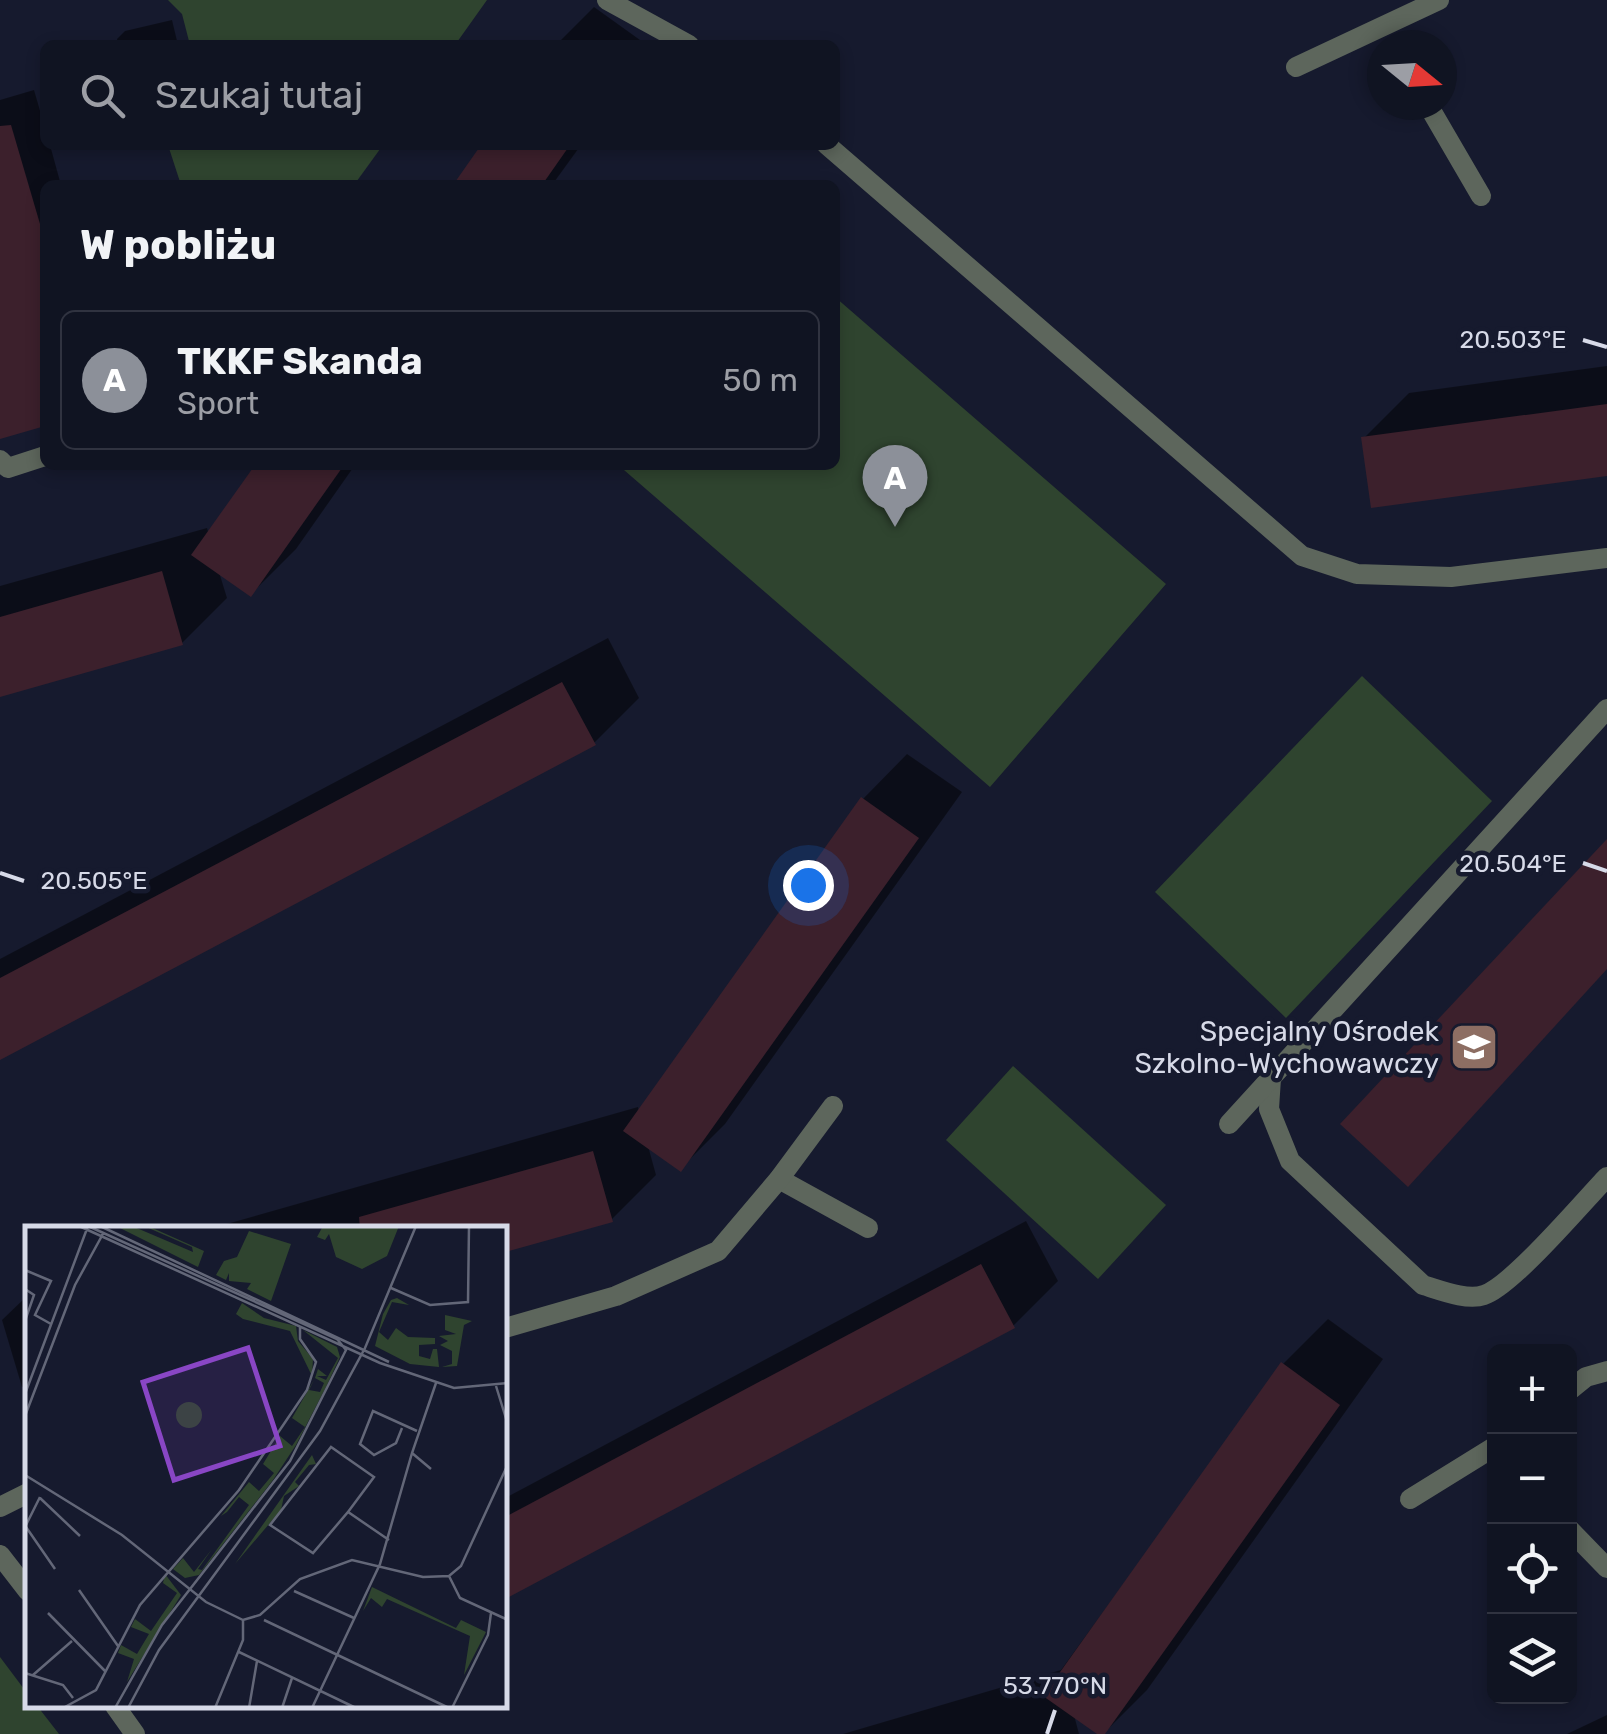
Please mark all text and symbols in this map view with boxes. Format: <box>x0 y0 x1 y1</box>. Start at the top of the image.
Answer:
north arrow <box>1367 30 1457 120</box>
search box <box>40 40 840 150</box>
icon: search <box>75 68 130 123</box>
text: Szukaj tutaj <box>155 72 363 118</box>
text: W pobliżu <box>80 220 276 270</box>
text: 20.503°E <box>1459 325 1567 354</box>
text: TKKF Skanda <box>177 338 423 384</box>
text: A <box>103 361 126 399</box>
text: 50 m <box>722 361 798 399</box>
text: Sport <box>177 384 259 422</box>
pin: A <box>862 444 928 527</box>
text: 20.504°E <box>1459 849 1567 878</box>
your location <box>783 860 834 911</box>
text: 20.505°E <box>41 866 147 895</box>
place label: Specjalny Ośrodek Szkolno-Wychowawczy <box>1134 1015 1440 1080</box>
school or university icon: Specjalny Ośrodek Szkolno-Wychowawczy <box>1448 1021 1500 1073</box>
inset map <box>25 1226 508 1709</box>
map controls <box>1487 1344 1577 1704</box>
button: + <box>1487 1344 1577 1434</box>
button: − <box>1487 1434 1577 1524</box>
button: locate <box>1487 1524 1577 1614</box>
button: layers <box>1487 1614 1577 1704</box>
text: 53.770°N <box>1003 1671 1107 1700</box>

